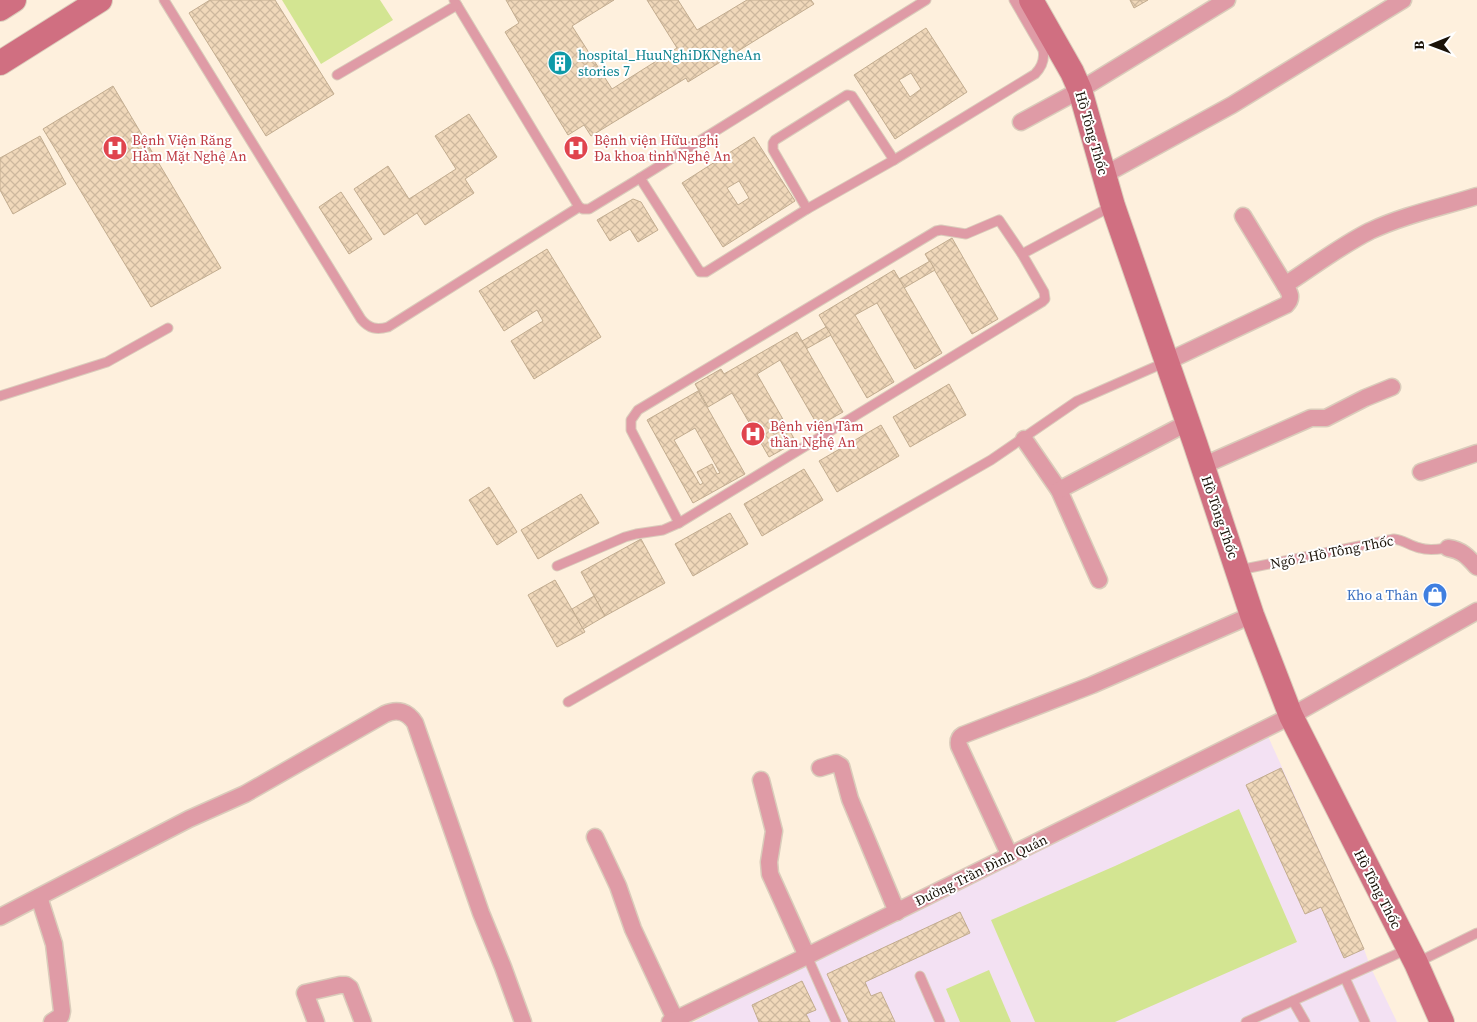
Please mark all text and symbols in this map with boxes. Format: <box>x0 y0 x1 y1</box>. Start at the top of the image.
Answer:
north arrow <box>1407 20 1457 70</box>
text: B <box>1409 40 1429 50</box>
place label: hospital_HuuNghiDKNgheAn stories 7 <box>578 45 762 81</box>
building icon: hospital_HuuNghiDKNgheAn stories 7 <box>547 50 573 76</box>
street label: Hồ Tông Thốc <box>1070 89 1114 178</box>
place label: Bệnh Viện Răng Hàm Mặt Nghệ An <box>132 130 247 166</box>
place label: Bệnh viện Hữu nghị Đa khoa tỉnh Nghệ An <box>594 130 732 166</box>
hospital icon: Bệnh Viện Răng Hàm Mặt Nghệ An <box>102 135 128 161</box>
hospital icon: Bệnh viện Hữu nghị Đa khoa tỉnh Nghệ An <box>563 135 589 161</box>
place label: Bệnh viện Tâm thần Nghệ An <box>770 416 864 452</box>
hospital icon: Bệnh viện Tâm thần Nghệ An <box>740 421 766 447</box>
street label: Hồ Tông Thốc <box>1196 473 1244 561</box>
street label: Ngõ 2 Hồ Tông Thốc <box>1269 530 1395 574</box>
shop icon: Kho a Thân <box>1422 582 1448 608</box>
place label: Kho a Thân <box>1347 585 1419 605</box>
street label: Đường Trần Đình Quán <box>911 829 1051 911</box>
street label: Hồ Tông Thốc <box>1349 846 1407 932</box>

